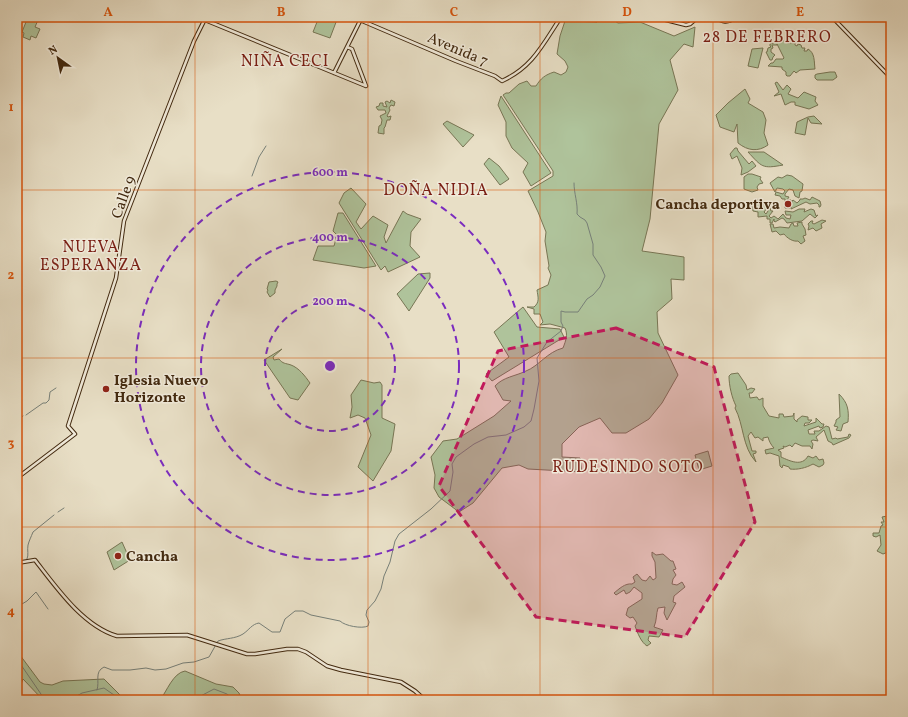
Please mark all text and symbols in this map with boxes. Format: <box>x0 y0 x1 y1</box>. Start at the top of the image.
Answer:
text: A <box>103 4 113 22</box>
text: B <box>277 4 286 22</box>
text: C <box>450 4 458 22</box>
text: D <box>622 4 632 22</box>
text: E <box>796 4 804 22</box>
district label: 28 DE FEBRERO <box>702 27 832 49</box>
street label: Avenida 7 <box>424 28 491 73</box>
north arrow <box>38 38 78 78</box>
text: N <box>46 42 61 59</box>
district label: NIÑA CECI <box>241 51 329 73</box>
text: 1 <box>8 99 14 117</box>
text: 600 m <box>312 165 348 181</box>
street label: Calle 9 <box>107 173 142 222</box>
district label: DOÑA NIDIA <box>383 180 489 202</box>
place label: Cancha deportiva <box>656 195 780 216</box>
marker: Cancha deportiva <box>783 199 793 209</box>
text: 400 m <box>312 230 348 246</box>
district label: NUEVA ESPERANZA <box>40 237 142 277</box>
text: 2 <box>8 267 15 285</box>
text: 200 m <box>312 294 348 310</box>
centre of rings <box>323 359 337 373</box>
place label: Iglesia Nuevo Horizonte <box>114 371 209 409</box>
marker: Iglesia Nuevo Horizonte <box>101 384 111 394</box>
text: 3 <box>8 435 15 453</box>
district label: RUDESINDO SOTO <box>552 457 704 479</box>
place label: Cancha <box>126 547 178 568</box>
marker: Cancha <box>113 551 123 561</box>
text: 4 <box>7 603 15 621</box>

